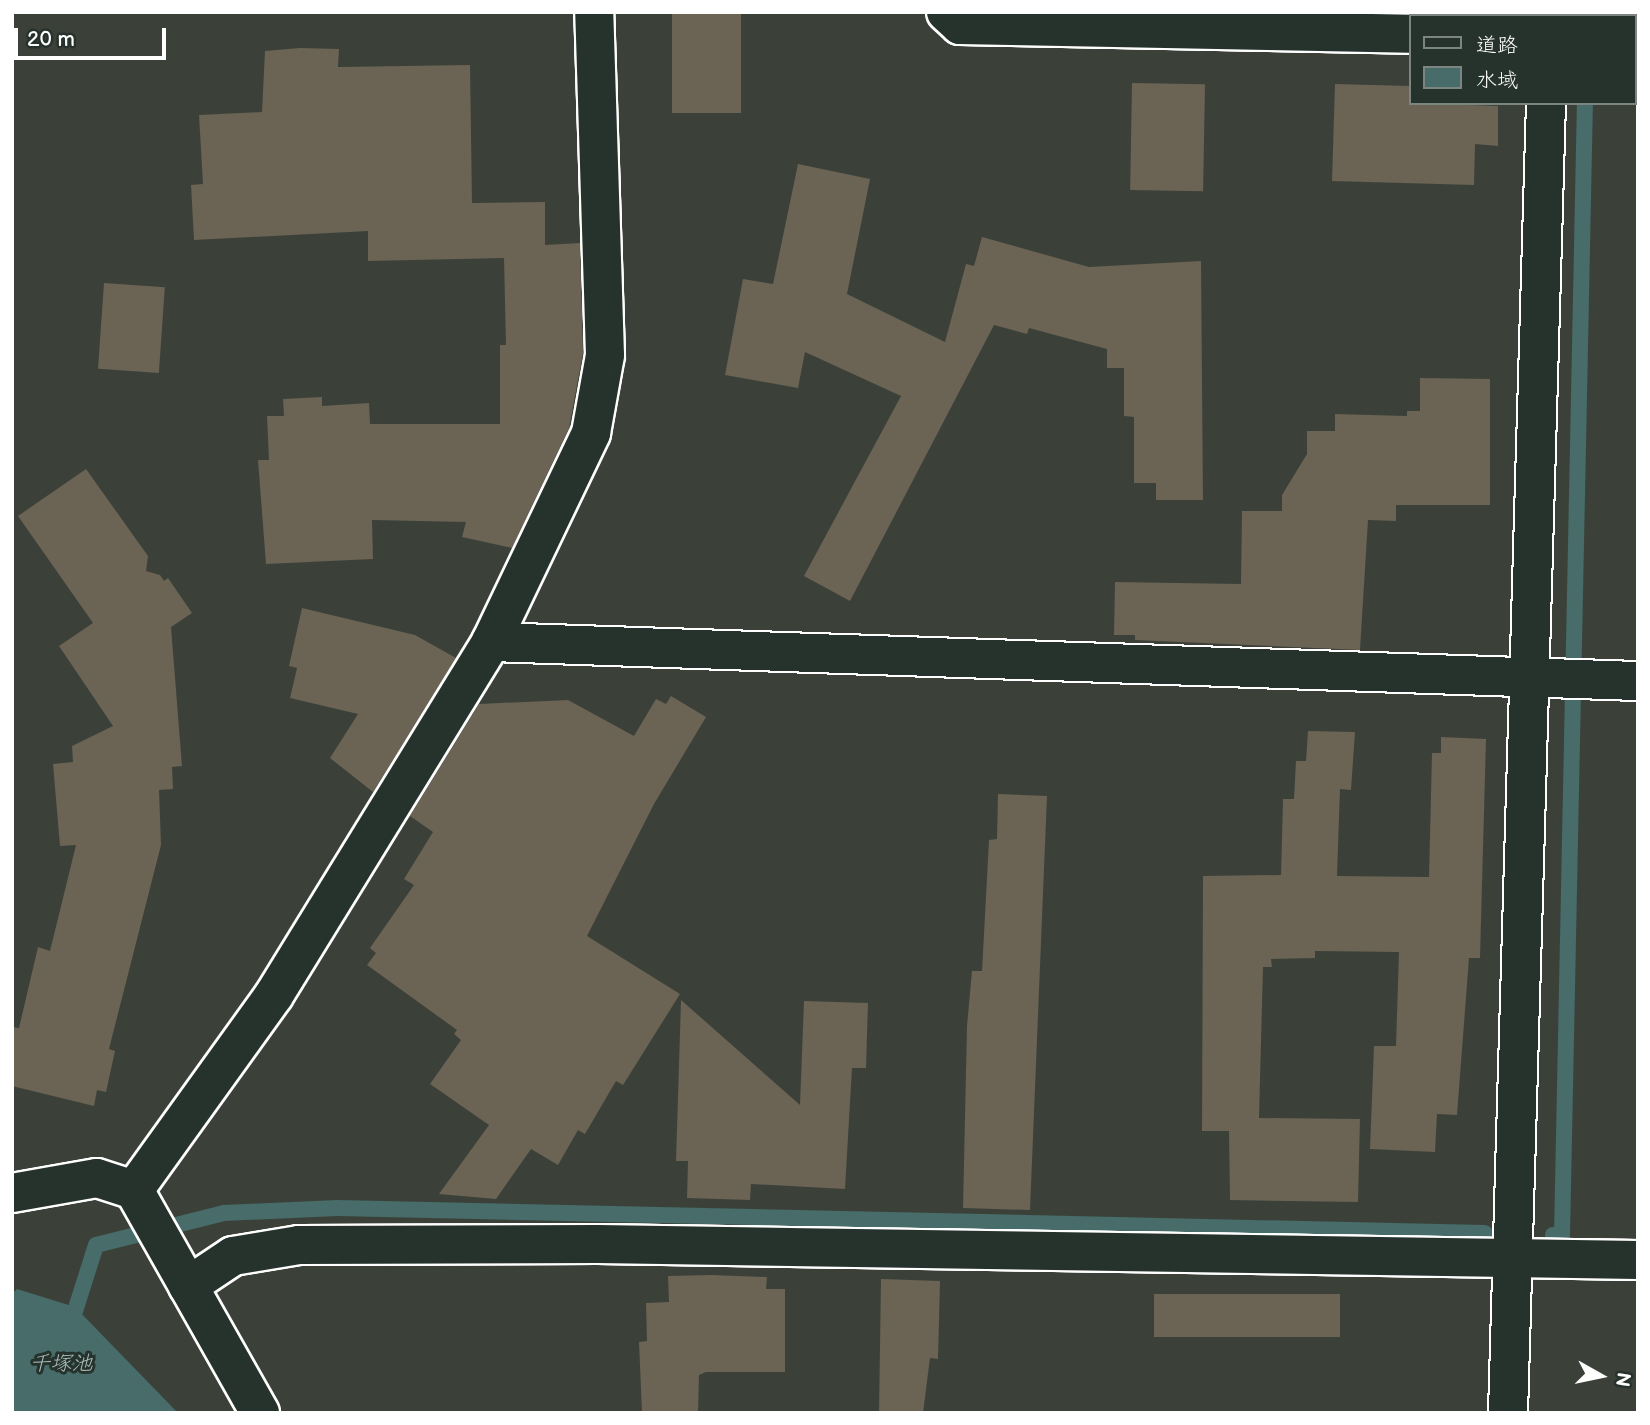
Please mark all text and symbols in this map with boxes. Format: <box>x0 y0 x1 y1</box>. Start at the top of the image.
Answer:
scale bar <box>18 14 170 58</box>
legend <box>1408 14 1636 105</box>
text: 20 m <box>27 27 75 52</box>
text: 道路 <box>1476 33 1518 58</box>
text: 水域 <box>1476 68 1518 93</box>
north arrow <box>1566 1341 1636 1411</box>
water label: 千塚池 <box>30 1351 92 1377</box>
text: N <box>1610 1371 1635 1388</box>

